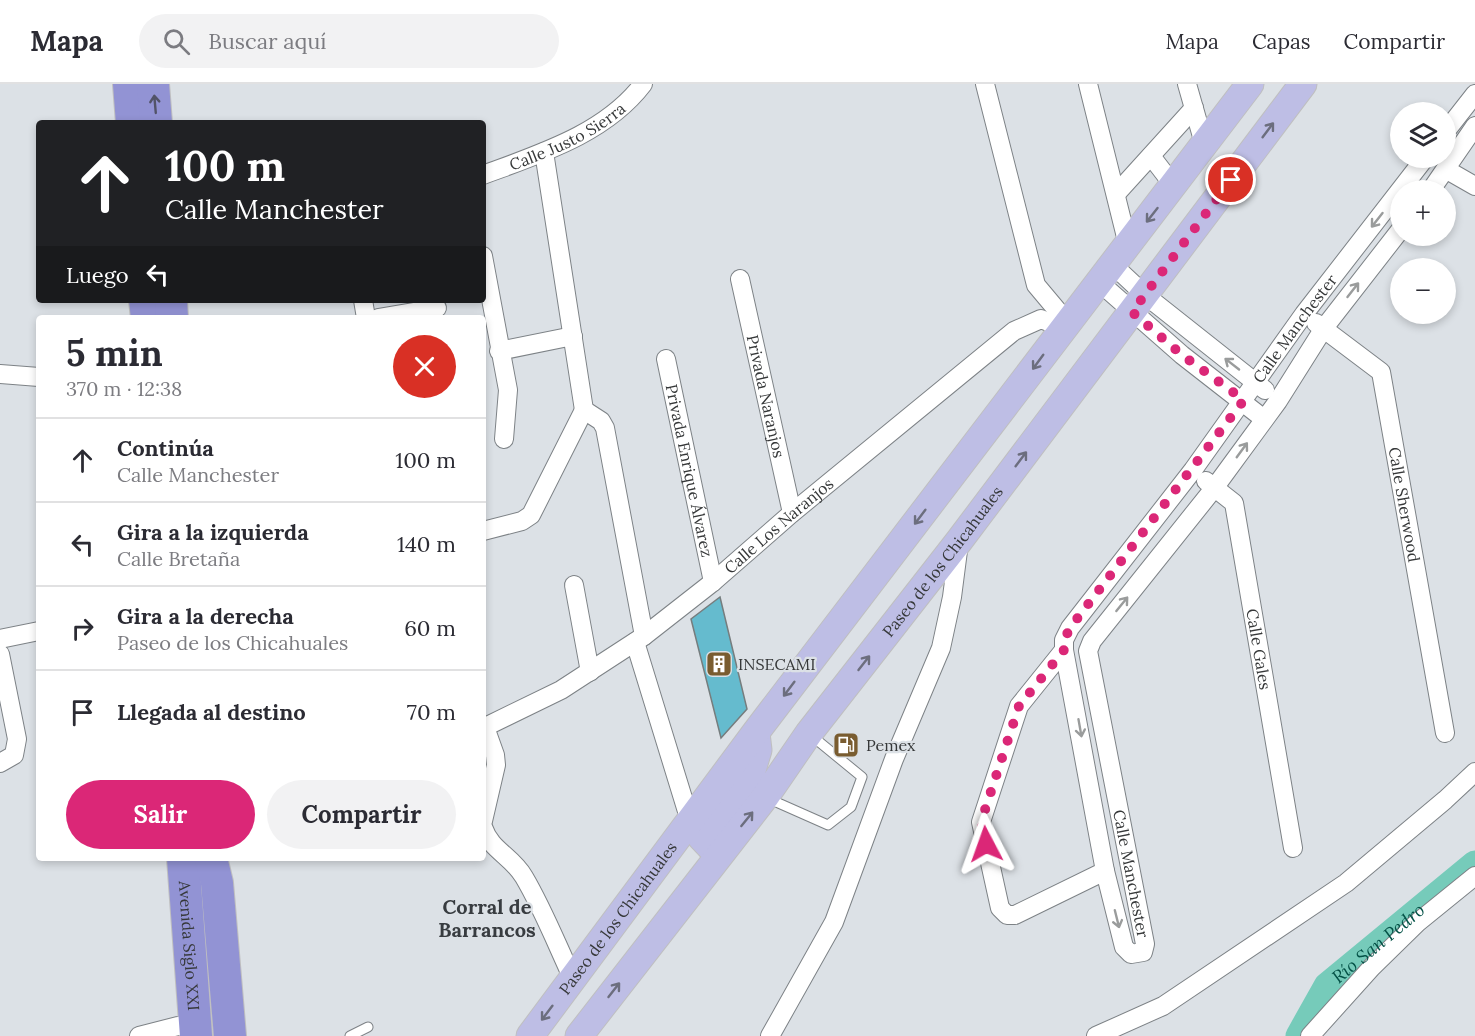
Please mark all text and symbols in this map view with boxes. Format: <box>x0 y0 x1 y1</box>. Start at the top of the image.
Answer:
search box <box>139 14 559 68</box>
text: Mapa <box>30 23 103 59</box>
icon: search <box>160 25 193 58</box>
text: Buscar aquí <box>208 27 327 55</box>
text: Mapa <box>1165 28 1219 55</box>
text: Capas <box>1252 28 1311 55</box>
text: Compartir <box>1344 28 1445 55</box>
one-way arrow <box>149 94 160 114</box>
street label: Calle Justo Sierra <box>507 98 629 174</box>
map controls <box>1390 102 1456 324</box>
button: layers <box>1390 102 1456 168</box>
one-way arrow <box>1262 123 1275 139</box>
text: 100 m <box>165 139 285 193</box>
icon: ahead <box>66 144 144 222</box>
pin <box>1205 154 1256 205</box>
icon: arrive <box>1214 163 1247 196</box>
button: + <box>1390 180 1456 246</box>
text: Calle Manchester <box>165 192 384 226</box>
one-way arrow <box>1145 206 1158 222</box>
one-way arrow <box>1370 212 1383 228</box>
icon: left <box>141 258 174 291</box>
button: − <box>1390 258 1456 324</box>
text: Luego <box>66 261 129 289</box>
street label: Calle Manchester <box>1248 270 1341 387</box>
one-way arrow <box>1347 283 1360 299</box>
text: 5 min <box>66 330 163 376</box>
street label: Privada Naranjos <box>743 333 789 460</box>
button: close <box>393 335 456 398</box>
one-way arrow <box>1032 353 1044 369</box>
one-way arrow <box>1224 358 1240 371</box>
text: 370 m · 12:38 <box>66 376 182 401</box>
street label: Privada Enrique Álvarez <box>662 382 717 559</box>
text: Continúa <box>117 434 214 462</box>
one-way arrow <box>1235 442 1248 458</box>
icon: ahead <box>66 444 99 477</box>
street label: Calle Sherwood <box>1384 445 1425 564</box>
text: 100 m <box>395 446 456 474</box>
one-way arrow <box>1015 451 1028 467</box>
text: Calle Manchester <box>117 462 279 487</box>
street label: Calle Los Naranjos <box>720 473 837 578</box>
street label: Paseo de los Chicahuales <box>878 482 1007 641</box>
one-way arrow <box>914 509 927 525</box>
text: Gira a la izquierda <box>117 518 309 546</box>
icon: left <box>66 528 99 561</box>
text: 140 m <box>397 530 456 558</box>
text: Calle Bretaña <box>117 546 240 571</box>
one-way arrow <box>1115 596 1128 612</box>
text: Gira a la derecha <box>117 602 294 630</box>
street label: Calle Gales <box>1242 607 1276 691</box>
icon: right <box>66 612 99 645</box>
text: 60 m <box>404 614 456 642</box>
text: Paseo de los Chicahuales <box>117 630 348 655</box>
building icon: INSECAMI <box>704 649 734 679</box>
place label: INSECAMI <box>738 654 816 674</box>
one-way arrow <box>857 655 870 671</box>
one-way arrow <box>783 680 795 696</box>
icon: arrive <box>66 696 99 729</box>
text: Llegada al destino <box>117 698 306 726</box>
text: 70 m <box>407 698 456 726</box>
one-way arrow <box>1075 717 1086 737</box>
fuel station icon: Pemex <box>831 730 861 760</box>
place label: Pemex <box>866 735 916 755</box>
button: Salir <box>66 780 255 849</box>
button: Compartir <box>267 780 456 849</box>
street label: Calle Manchester <box>1109 808 1154 939</box>
one-way arrow <box>740 812 754 827</box>
position arrow <box>954 812 1018 876</box>
street label: Paseo de los Chicahuales <box>554 838 681 998</box>
street label: Avenida Siglo XXI <box>175 879 204 1011</box>
district label: Corral de Barrancos <box>438 894 536 942</box>
water label: Río San Pedro <box>1327 898 1429 988</box>
one-way arrow <box>1112 909 1124 928</box>
one-way arrow <box>608 982 621 998</box>
one-way arrow <box>541 1005 553 1021</box>

